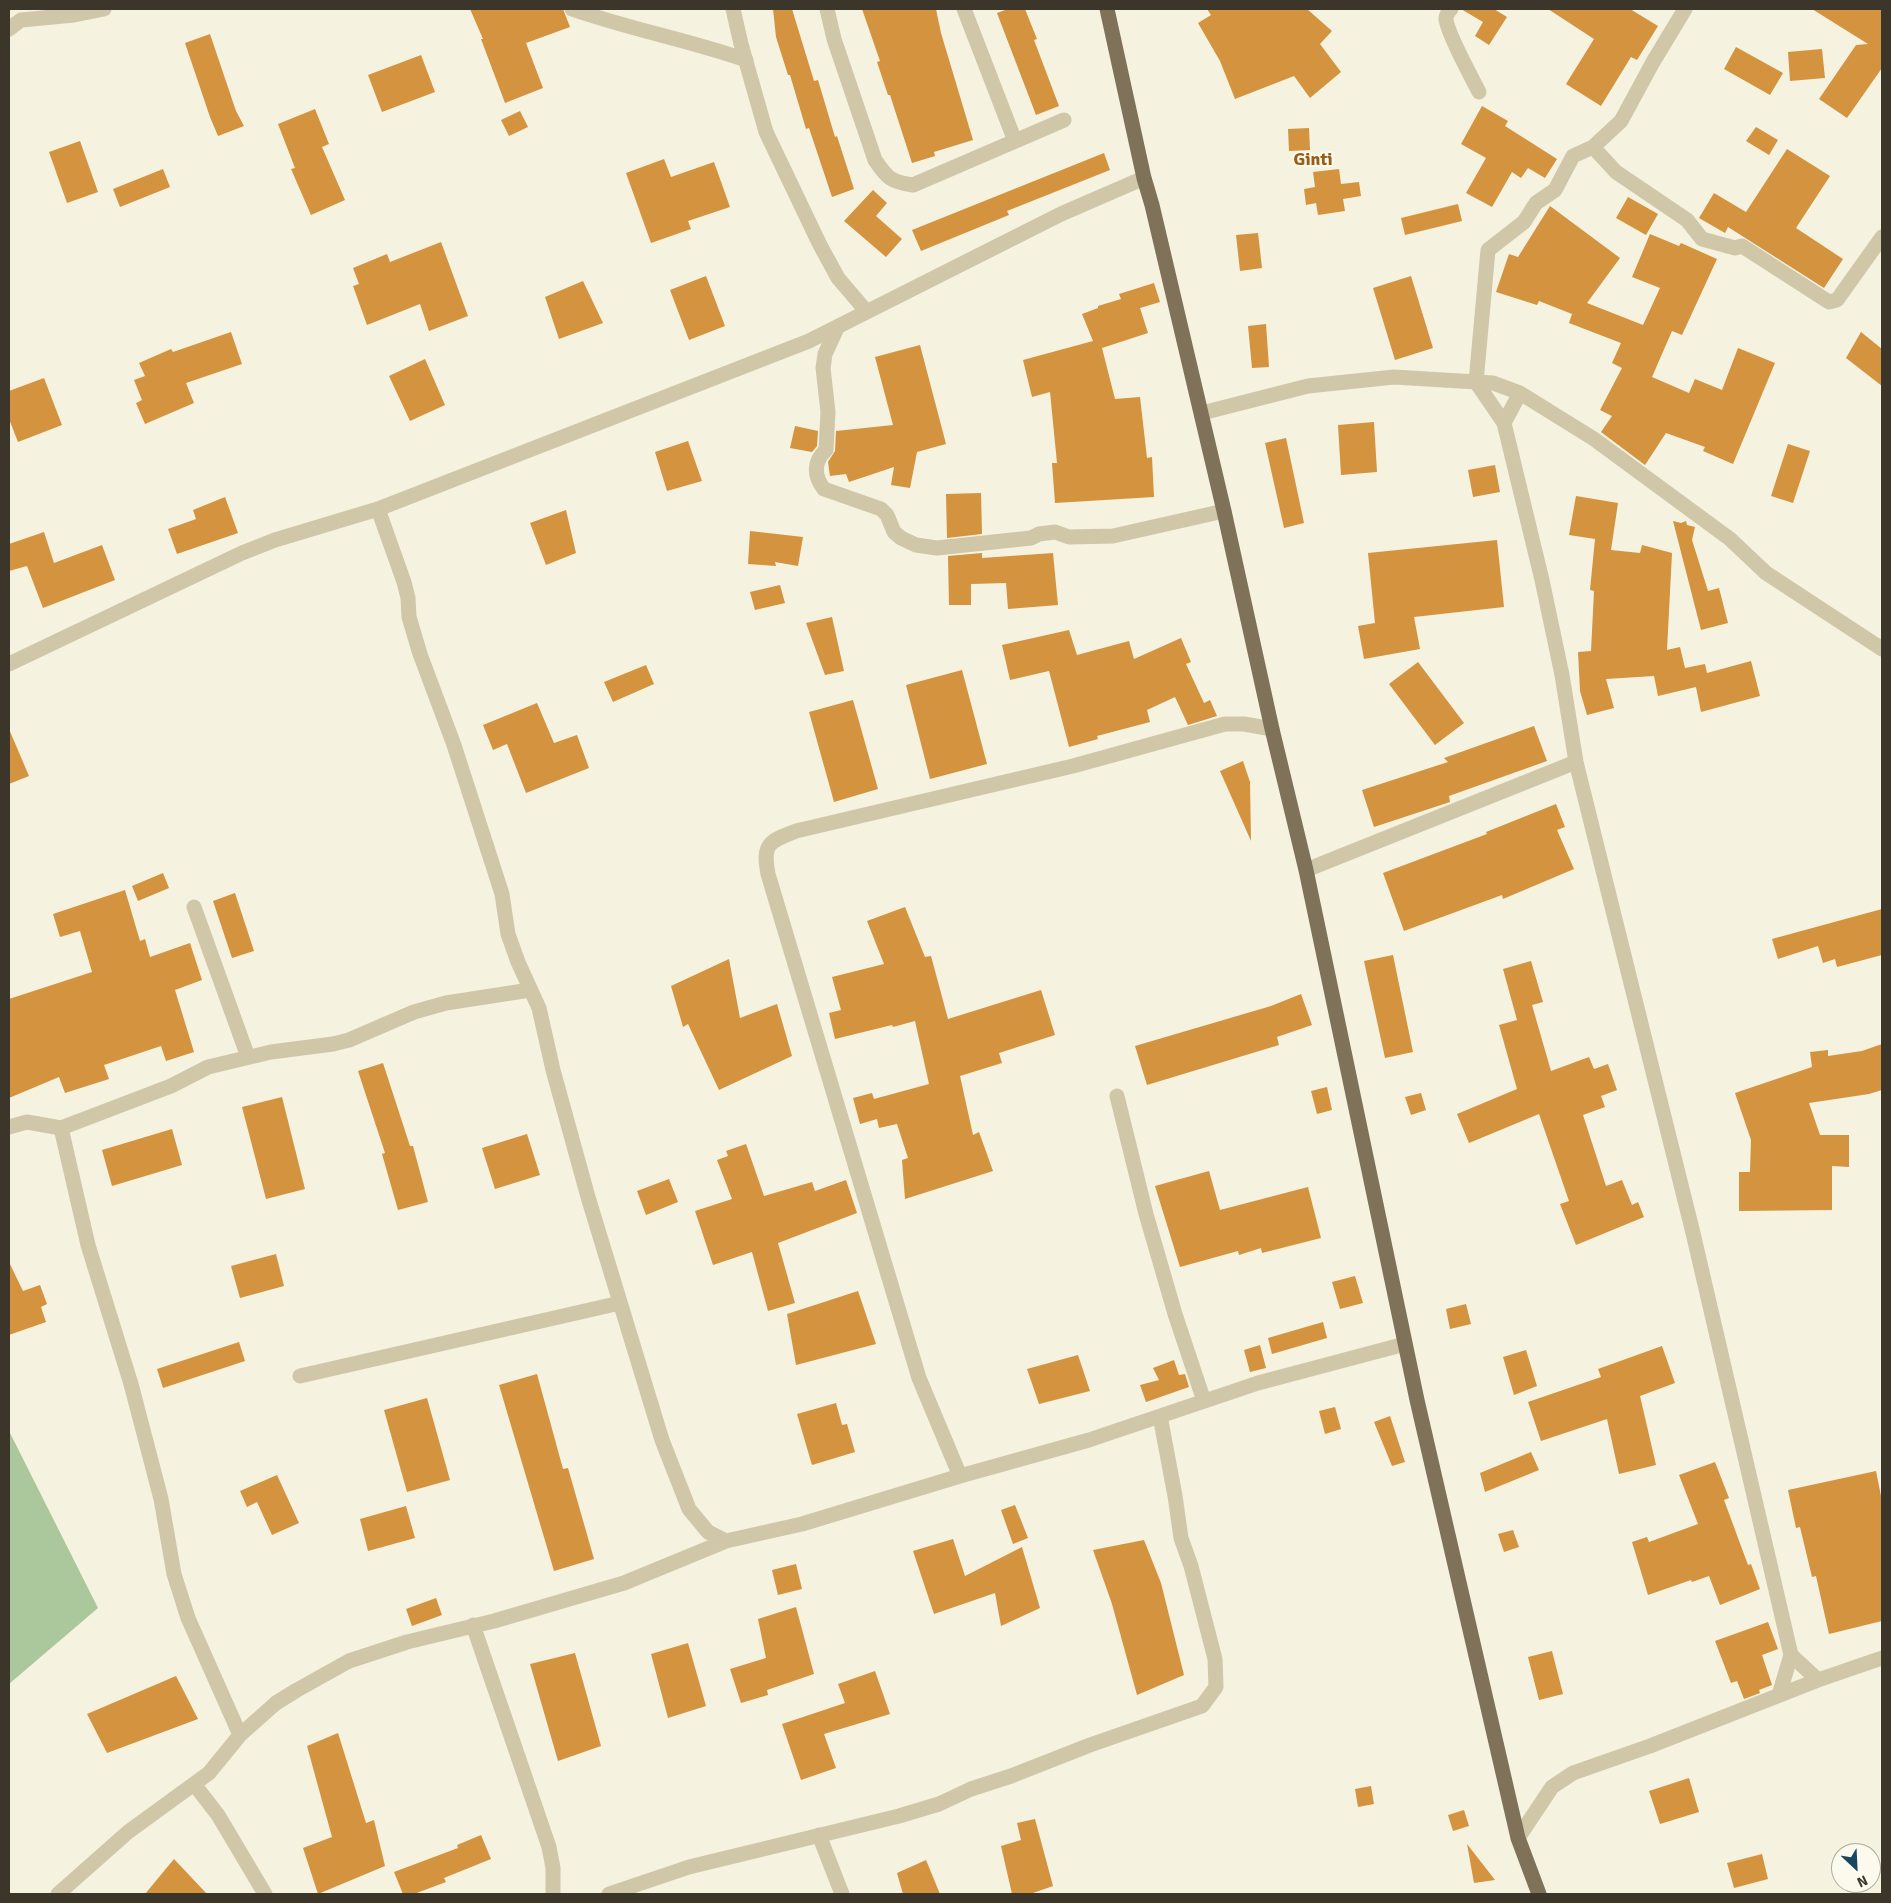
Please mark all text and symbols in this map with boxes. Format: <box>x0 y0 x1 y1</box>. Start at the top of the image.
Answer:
district label: Ginti <box>1293 149 1333 171</box>
north arrow <box>1831 1843 1881 1893</box>
text: N <box>1854 1871 1870 1891</box>

